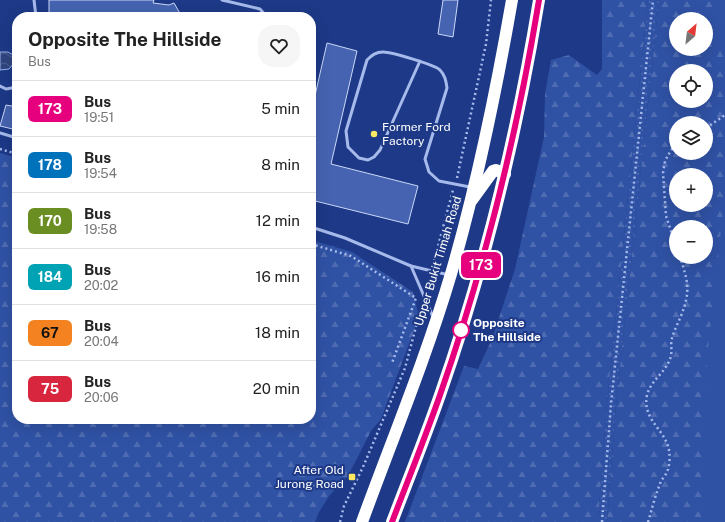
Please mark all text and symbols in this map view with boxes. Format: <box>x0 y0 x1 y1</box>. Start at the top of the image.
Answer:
north arrow <box>669 12 713 56</box>
map controls <box>669 12 713 264</box>
button: heart <box>258 25 300 67</box>
text: Opposite The Hillside <box>28 28 222 50</box>
text: Bus <box>28 54 51 69</box>
button: locate <box>669 64 713 108</box>
text: Bus <box>84 93 111 110</box>
text: 5 min <box>261 100 300 117</box>
text: 173 <box>38 101 62 117</box>
text: 19:51 <box>84 110 114 125</box>
button: layers <box>669 116 713 160</box>
place label: Former Ford Factory <box>382 120 451 148</box>
marker: Former Ford Factory <box>369 129 379 139</box>
text: Bus <box>84 149 111 166</box>
text: 8 min <box>261 156 300 173</box>
text: 178 <box>38 157 62 173</box>
text: 19:54 <box>84 166 117 181</box>
button: + <box>669 168 713 212</box>
street label: Upper Bukit Timah Road <box>412 194 464 328</box>
text: Bus <box>84 205 111 222</box>
text: 12 min <box>256 212 300 229</box>
text: 170 <box>38 213 62 229</box>
button: − <box>669 220 713 264</box>
text: 19:58 <box>84 222 117 237</box>
line badge: 173 <box>458 252 504 278</box>
text: 173 <box>469 257 493 273</box>
text: Bus <box>84 261 111 278</box>
text: 16 min <box>255 268 300 285</box>
text: 184 <box>38 269 62 285</box>
text: 20:02 <box>84 278 118 293</box>
place label: Opposite The Hillside <box>473 316 541 344</box>
text: Bus <box>84 317 111 334</box>
marker: Opposite The Hillside <box>452 321 470 339</box>
text: 18 min <box>255 324 300 341</box>
text: 67 <box>41 325 59 341</box>
text: 20:04 <box>84 334 119 349</box>
text: Bus <box>84 373 111 390</box>
text: 20 min <box>253 380 300 397</box>
text: 75 <box>41 381 59 397</box>
text: 20:06 <box>84 390 119 405</box>
place label: After Old Jurong Road <box>275 463 344 491</box>
marker: After Old Jurong Road <box>347 472 357 482</box>

